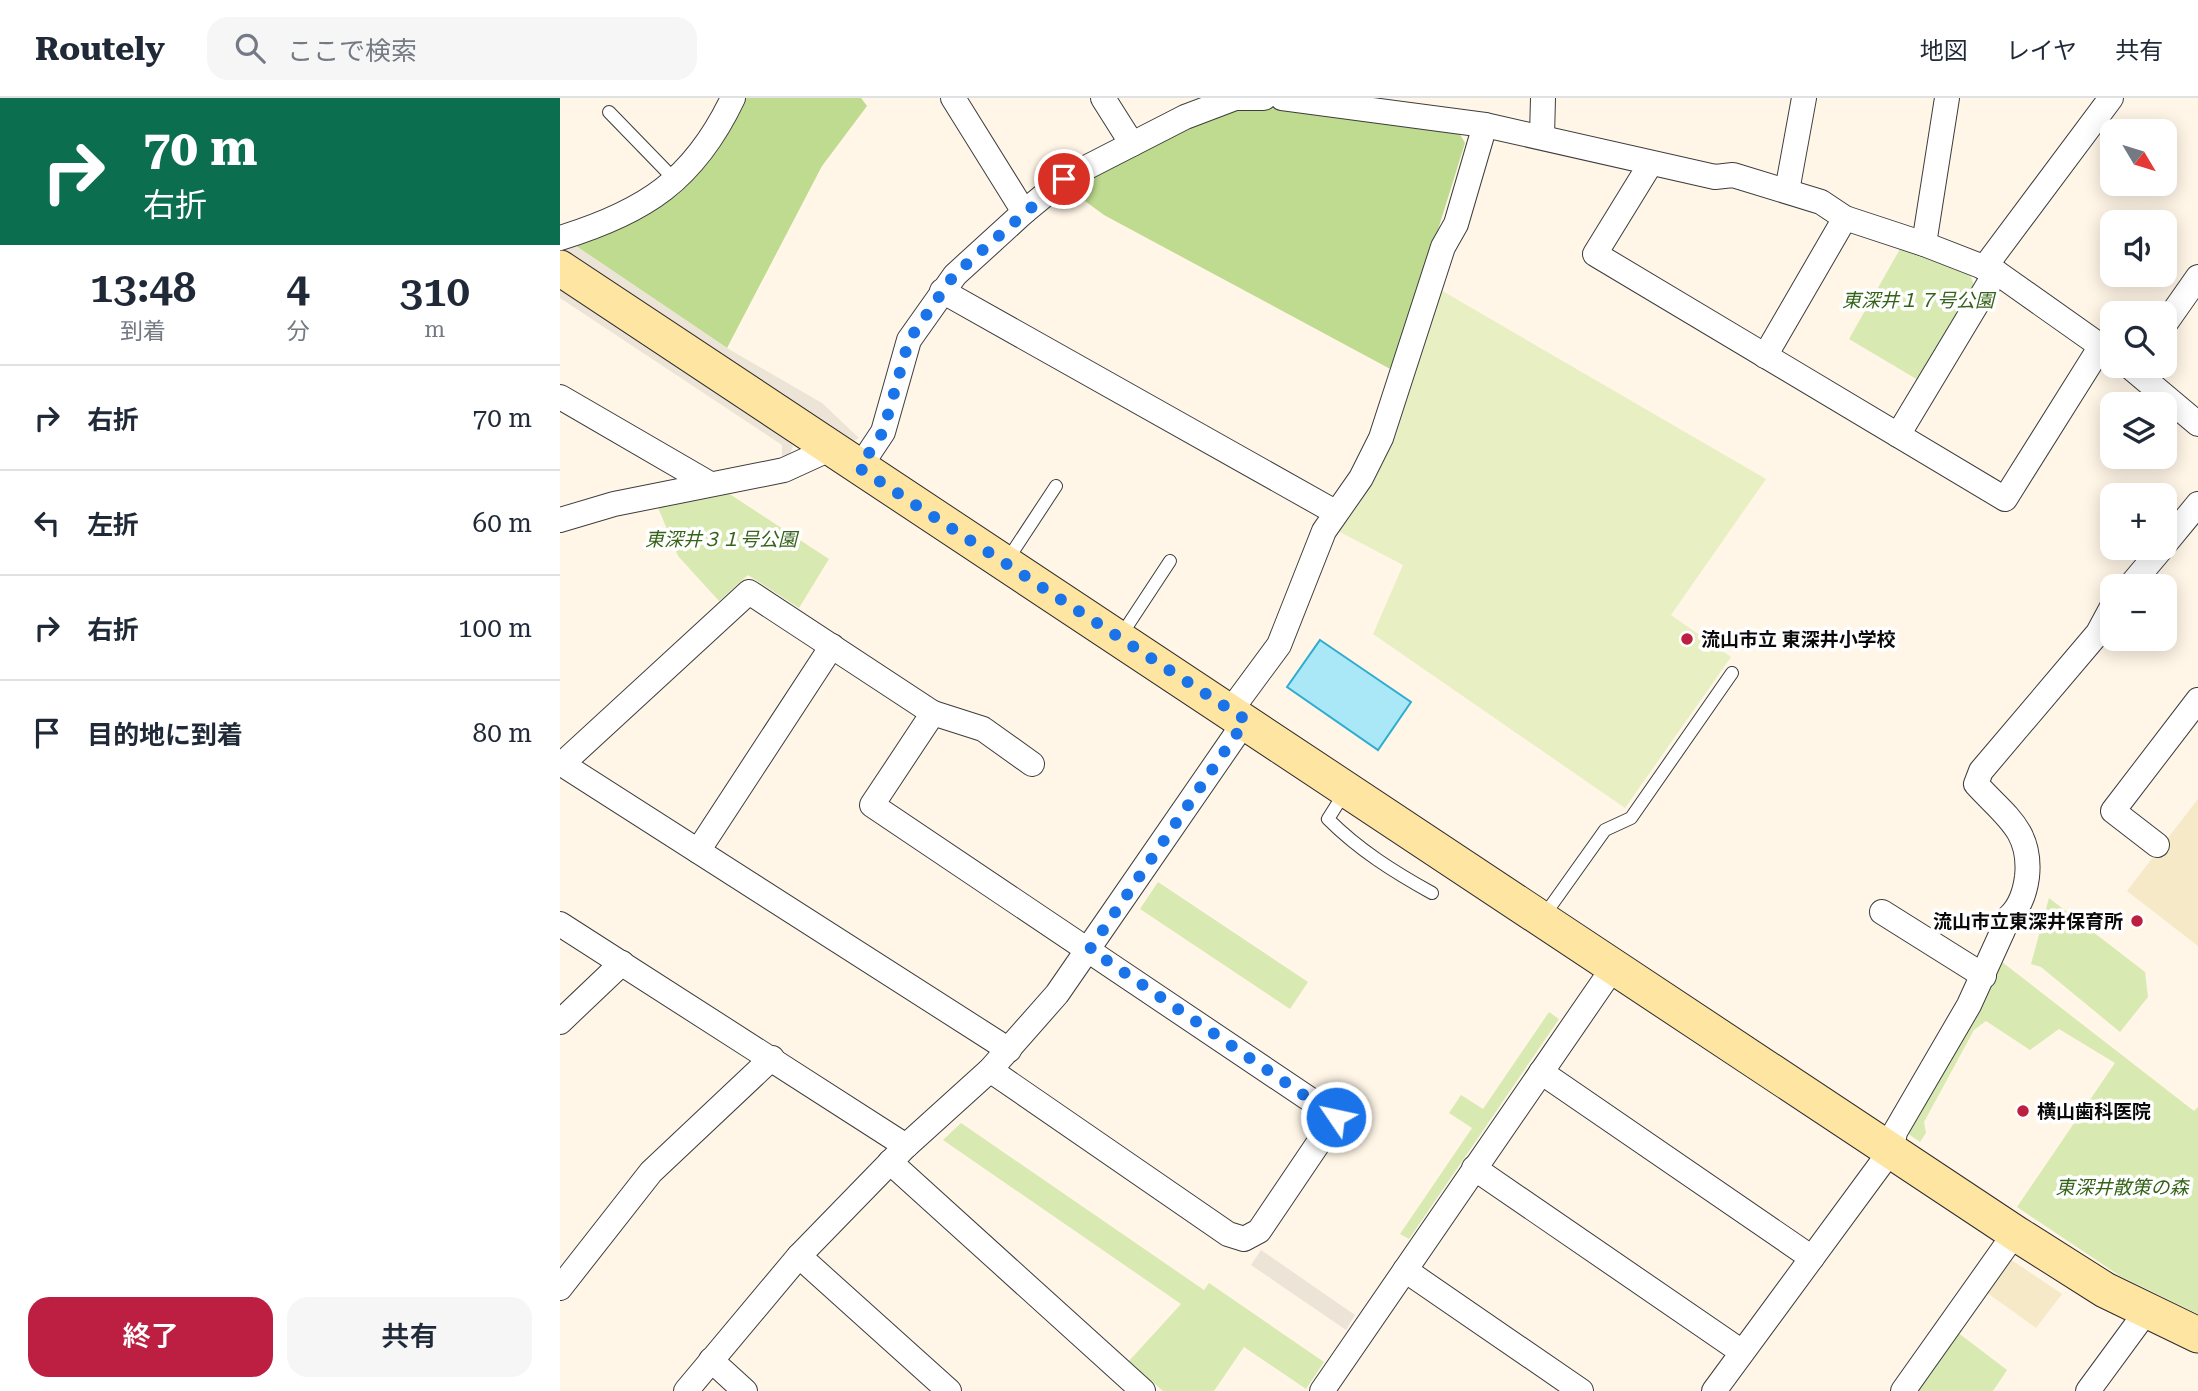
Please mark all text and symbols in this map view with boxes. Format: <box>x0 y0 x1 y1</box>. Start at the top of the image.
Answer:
search box <box>207 17 697 80</box>
text: Routely <box>35 29 165 68</box>
icon: search <box>231 29 269 67</box>
text: ここで検索 <box>287 36 417 66</box>
text: 地図 <box>1920 37 1968 65</box>
text: レイヤ <box>2006 37 2077 65</box>
text: 共有 <box>2115 37 2163 65</box>
north arrow <box>2100 119 2177 196</box>
map controls <box>2100 119 2177 651</box>
text: 70 m <box>143 120 258 177</box>
icon: right <box>28 126 119 217</box>
pin <box>1034 149 1094 209</box>
icon: arrive <box>1045 160 1083 198</box>
text: 右折 <box>143 186 207 224</box>
button: sound <box>2100 210 2177 287</box>
text: 13:48 <box>90 263 196 312</box>
text: 4 <box>286 263 310 312</box>
text: 310 <box>400 267 470 316</box>
park label: 東深井１７号公園 <box>1842 289 1997 312</box>
button: search <box>2100 301 2177 378</box>
text: m <box>424 316 445 343</box>
text: 到着 <box>120 318 166 345</box>
text: 分 <box>286 318 309 345</box>
button: layers <box>2100 392 2177 469</box>
icon: right <box>28 399 66 437</box>
text: 70 m <box>473 403 532 433</box>
text: 右折 <box>87 405 139 435</box>
button: + <box>2100 483 2177 560</box>
icon: left <box>28 504 66 542</box>
text: 60 m <box>473 508 532 538</box>
text: 左折 <box>87 510 139 540</box>
park label: 東深井３１号公園 <box>645 528 800 551</box>
button: − <box>2100 574 2177 651</box>
icon: right <box>28 609 66 647</box>
text: 100 m <box>458 613 532 643</box>
text: 右折 <box>87 615 139 645</box>
place label: 流山市立 東深井小学校 <box>1701 628 1896 651</box>
marker: 流山市立 東深井小学校 <box>1679 631 1695 647</box>
icon: arrive <box>28 714 66 752</box>
text: 80 m <box>473 718 532 748</box>
text: 目的地に到着 <box>87 720 243 750</box>
place label: 流山市立東深井保育所 <box>1933 910 2123 933</box>
marker: 流山市立東深井保育所 <box>2129 913 2145 929</box>
position arrow <box>1299 1080 1373 1154</box>
place label: 横山歯科医院 <box>2037 1100 2151 1123</box>
marker: 横山歯科医院 <box>2015 1103 2031 1119</box>
park label: 東深井散策の森 <box>2055 1176 2190 1199</box>
button: 終了 <box>28 1297 273 1377</box>
button: 共有 <box>287 1297 532 1377</box>

